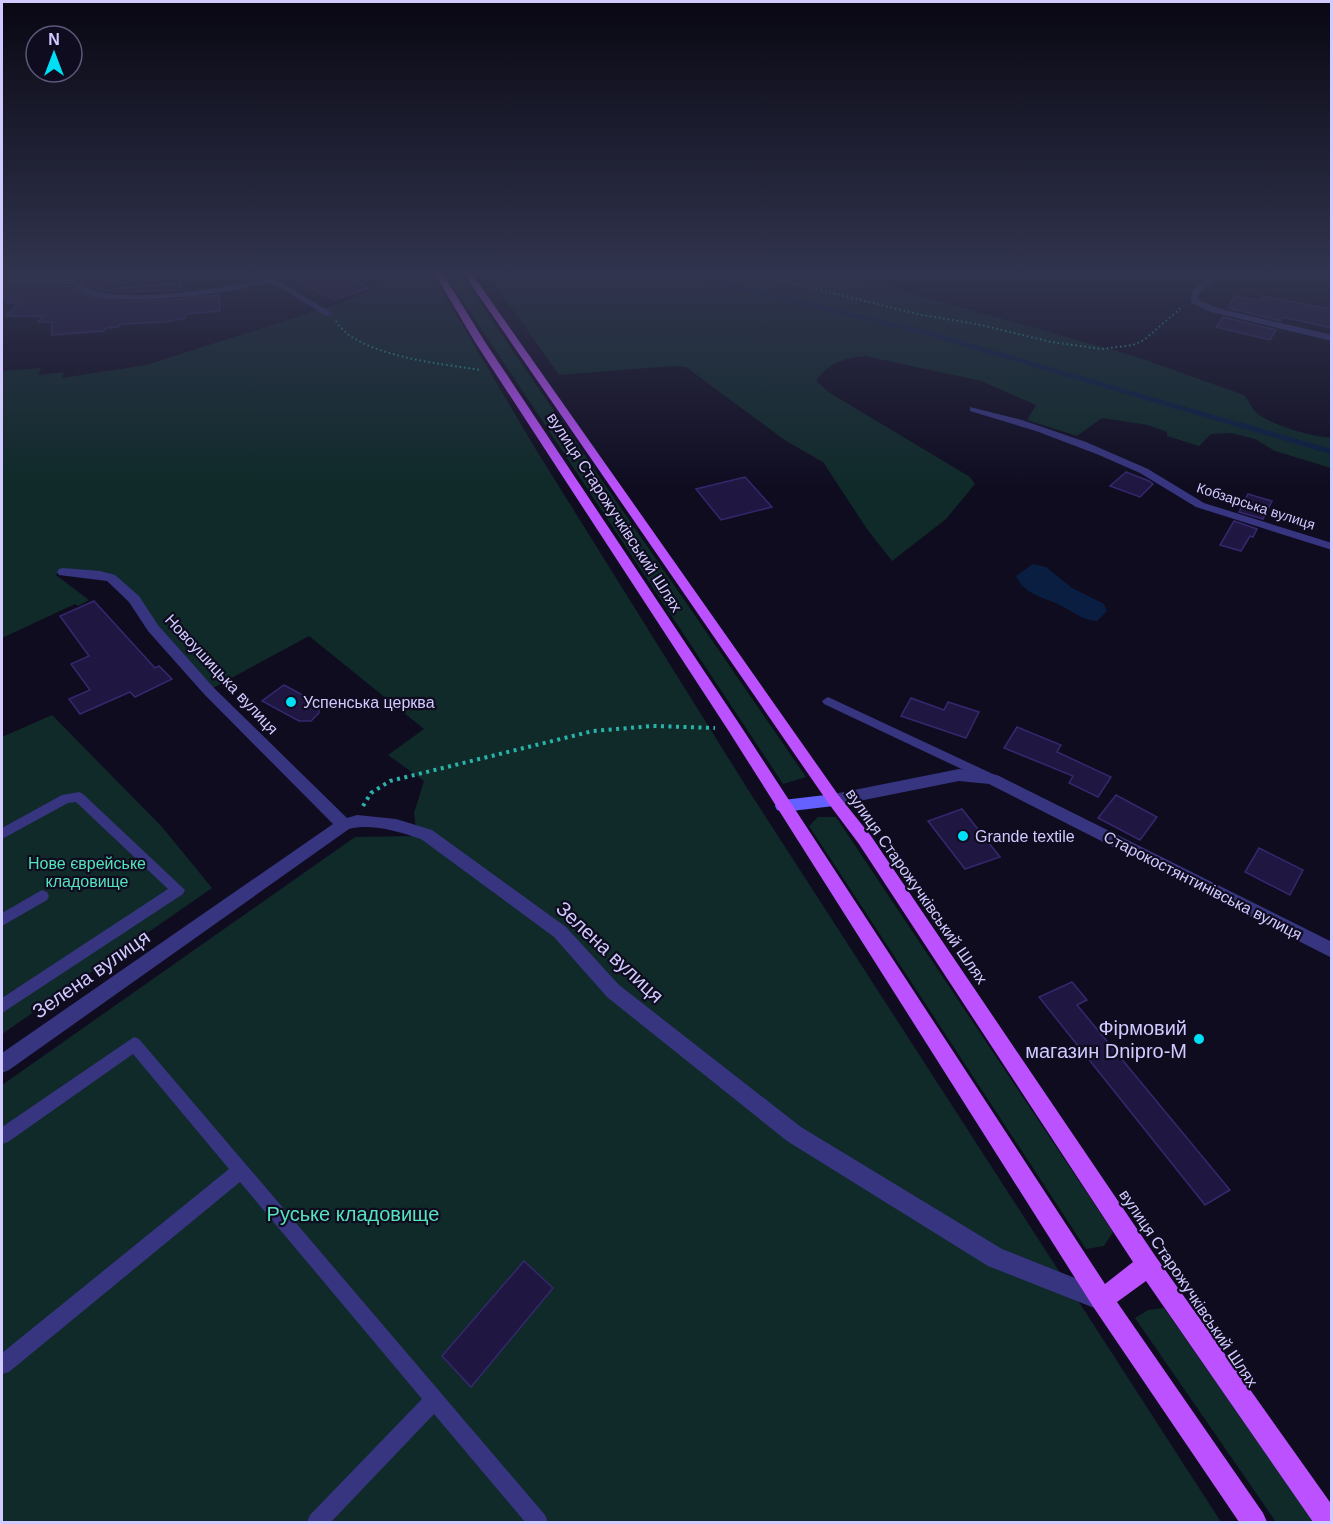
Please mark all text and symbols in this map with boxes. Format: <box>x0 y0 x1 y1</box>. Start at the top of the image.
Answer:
north arrow <box>24 24 84 84</box>
text: N <box>48 31 60 48</box>
street label: вулиця Старожучківський Шлях <box>544 410 685 615</box>
street label: Кобзарська вулиця <box>1195 479 1317 533</box>
street label: Новоушицька вулиця <box>162 611 282 738</box>
place label: Успенська церква <box>303 694 435 711</box>
marker: Успенська церква <box>284 695 298 709</box>
street label: вулиця Старожучківський Шлях <box>843 786 991 987</box>
place label: Grande textile <box>975 828 1075 845</box>
street label: Старокостянтинівська вулиця <box>1101 828 1305 943</box>
marker: Grande textile <box>956 829 970 843</box>
park label: Нове єврейське кладовище <box>28 855 146 890</box>
street label: Зелена вулиця <box>552 897 668 1007</box>
street label: Зелена вулиця <box>28 925 154 1023</box>
place label: Фірмовий магазин Dnipro-M <box>1025 1017 1187 1062</box>
marker: Фірмовий магазин Dnipro-M <box>1192 1032 1206 1046</box>
street label: вулиця Старожучківський Шлях <box>1116 1187 1261 1390</box>
park label: Руське кладовище <box>267 1203 439 1225</box>

